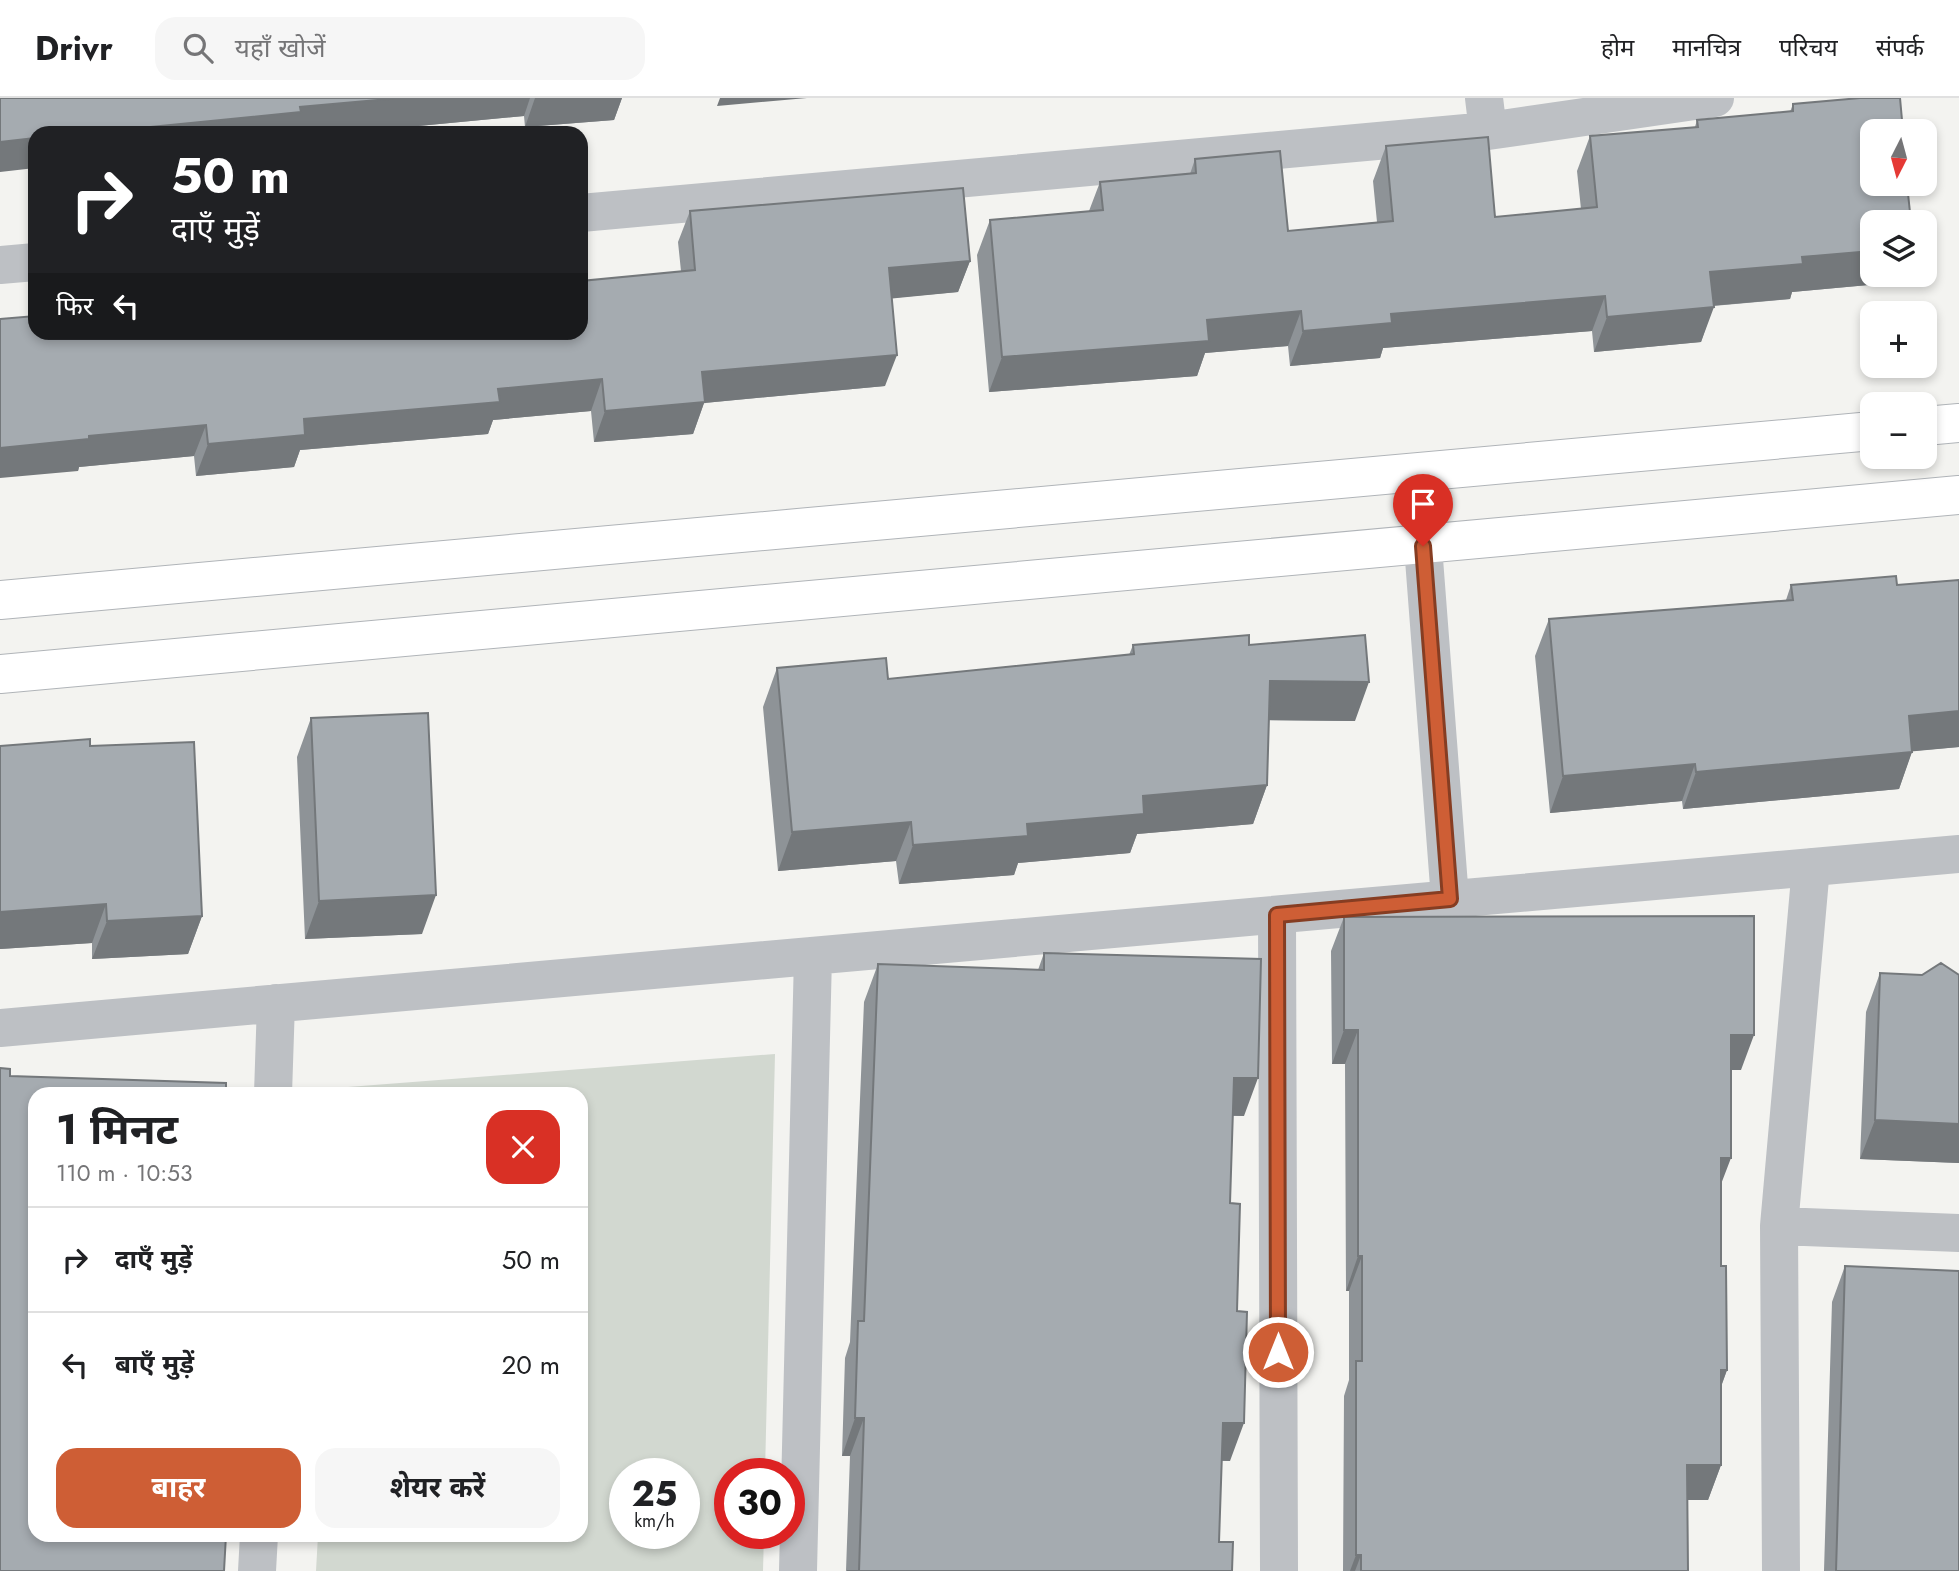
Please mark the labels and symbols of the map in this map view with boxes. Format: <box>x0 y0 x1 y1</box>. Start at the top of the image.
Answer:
north arrow <box>1860 119 1937 196</box>
pin <box>1393 474 1453 546</box>
position arrow <box>1241 1315 1315 1389</box>
speed limit sign: 30 <box>714 1458 805 1549</box>

